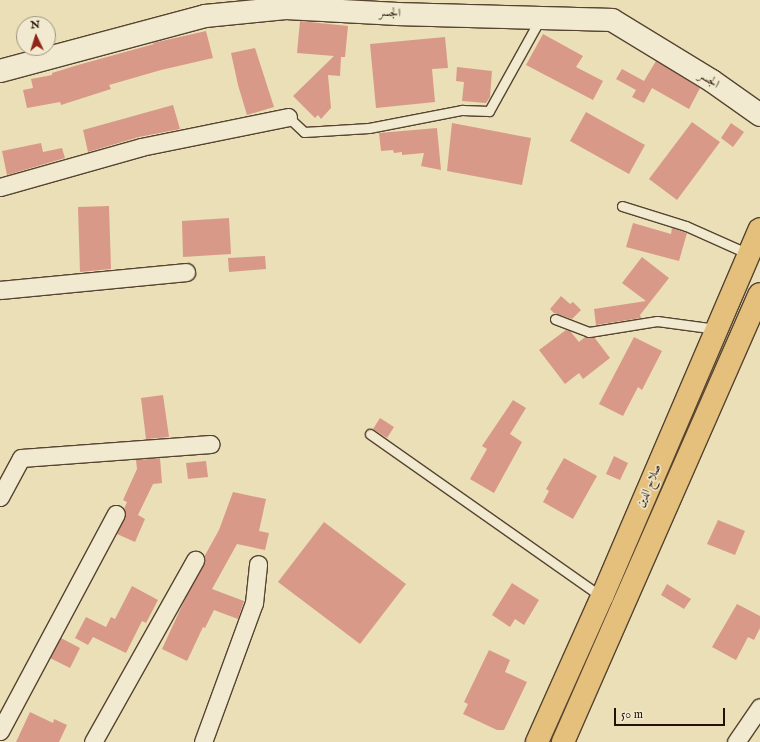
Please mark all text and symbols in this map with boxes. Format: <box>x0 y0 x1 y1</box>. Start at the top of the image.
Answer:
street label: الجسر <box>379 5 401 21</box>
north arrow <box>16 16 56 56</box>
text: N <box>30 18 40 32</box>
street label: الجسر <box>696 68 722 92</box>
street label: صلاح الدين <box>633 462 665 510</box>
scale bar <box>616 700 727 726</box>
text: 50 m <box>621 707 643 722</box>

